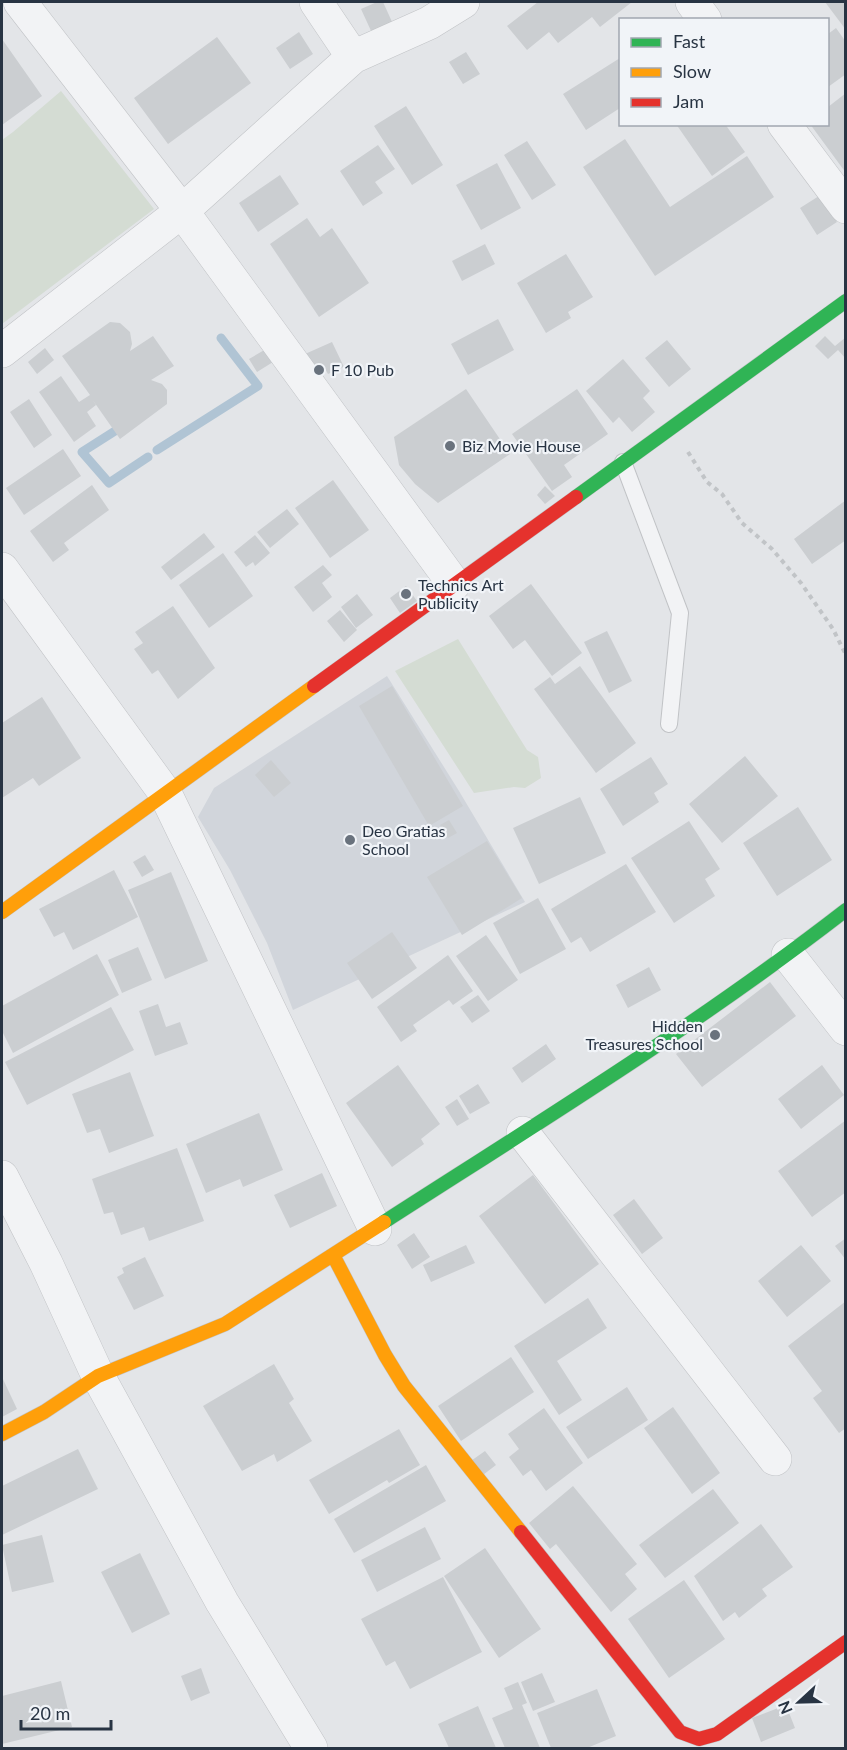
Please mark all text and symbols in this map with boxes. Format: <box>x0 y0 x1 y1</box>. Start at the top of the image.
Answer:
legend <box>619 18 829 126</box>
text: Fast <box>673 30 706 52</box>
text: Slow <box>673 60 711 82</box>
text: Jam <box>673 90 704 112</box>
place label: F 10 Pub <box>331 360 394 379</box>
marker: F 10 Pub <box>312 363 326 377</box>
place label: Biz Movie House <box>462 436 581 455</box>
marker: Biz Movie House <box>443 439 457 453</box>
place label: Technics Art Publicity <box>418 575 504 612</box>
marker: Technics Art Publicity <box>399 587 413 601</box>
place label: Deo Gratias School <box>362 821 446 858</box>
marker: Deo Gratias School <box>343 833 357 847</box>
place label: Hidden Treasures School <box>585 1016 703 1053</box>
marker: Hidden Treasures School <box>708 1028 722 1042</box>
north arrow <box>769 1672 829 1732</box>
scale bar <box>21 1693 111 1731</box>
text: N <box>774 1699 796 1717</box>
text: 20 m <box>30 1702 70 1724</box>

